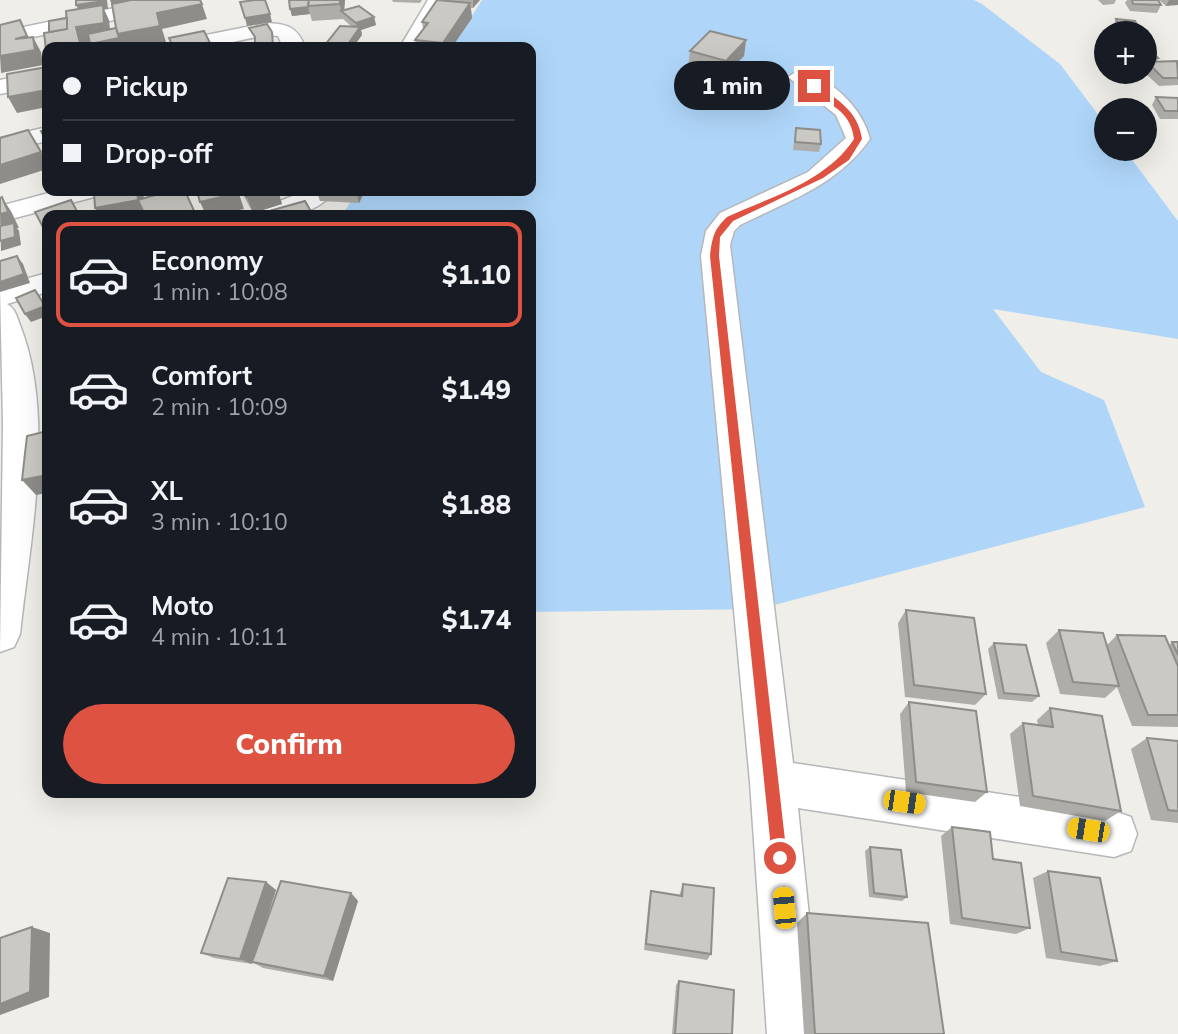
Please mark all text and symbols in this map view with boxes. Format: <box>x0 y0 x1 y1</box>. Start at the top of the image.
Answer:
map controls <box>1094 21 1157 161</box>
button: + <box>1094 21 1157 84</box>
callout: 1 min <box>674 62 790 110</box>
text: Pickup <box>105 70 188 103</box>
route end <box>798 70 830 102</box>
text: 1 min <box>701 71 763 100</box>
button: − <box>1094 98 1157 161</box>
text: Drop-off <box>105 137 212 170</box>
icon: car <box>67 243 130 306</box>
text: Economy <box>151 244 263 277</box>
text: $1.10 <box>442 258 511 291</box>
text: 1 min · 10:08 <box>151 277 288 306</box>
icon: car <box>67 358 130 421</box>
text: Comfort <box>151 359 252 392</box>
text: $1.49 <box>442 373 511 406</box>
text: 2 min · 10:09 <box>151 392 288 421</box>
icon: car <box>67 473 130 536</box>
text: XL <box>151 474 183 507</box>
text: $1.88 <box>442 488 511 521</box>
text: 3 min · 10:10 <box>151 507 288 536</box>
icon: car <box>67 588 130 651</box>
text: Moto <box>151 589 214 622</box>
text: $1.74 <box>442 603 511 636</box>
text: 4 min · 10:11 <box>151 622 288 651</box>
button: Confirm <box>63 704 515 784</box>
car <box>882 789 927 815</box>
car <box>1066 816 1111 844</box>
route start <box>764 842 796 874</box>
car <box>772 886 797 930</box>

